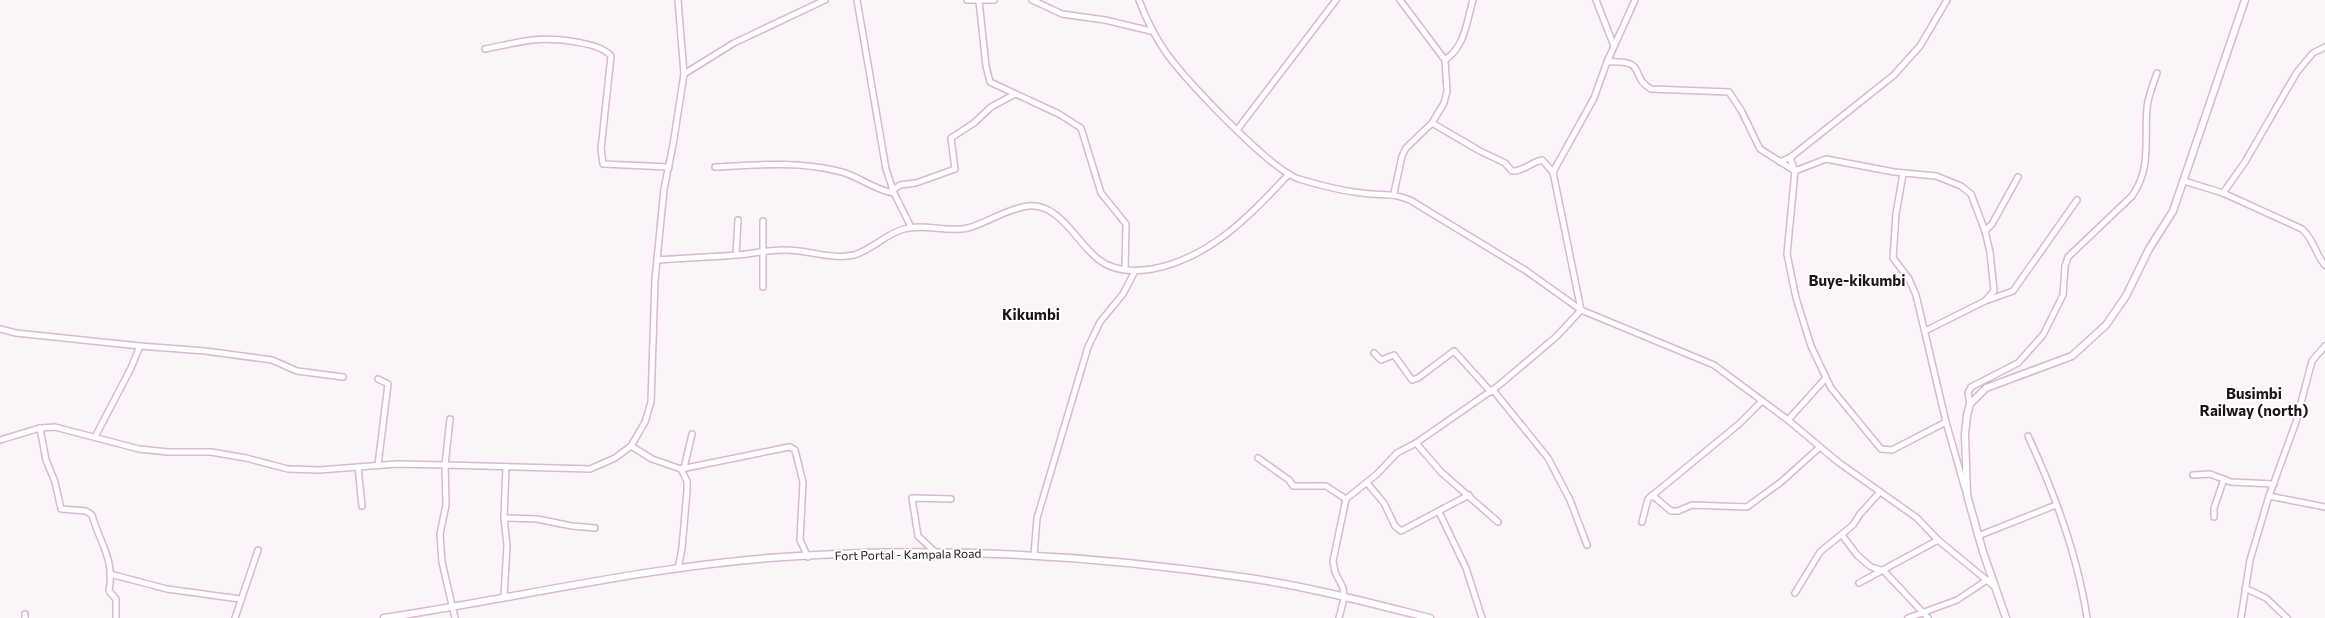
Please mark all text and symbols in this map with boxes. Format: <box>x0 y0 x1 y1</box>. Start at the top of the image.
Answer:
district label: Buye-kikumbi <box>1809 271 1905 289</box>
district label: Kikumbi <box>1002 305 1060 323</box>
district label: Busimbi Railway (north) <box>2200 384 2308 419</box>
street label: Fort Portal - Kampala Road <box>834 546 982 562</box>

